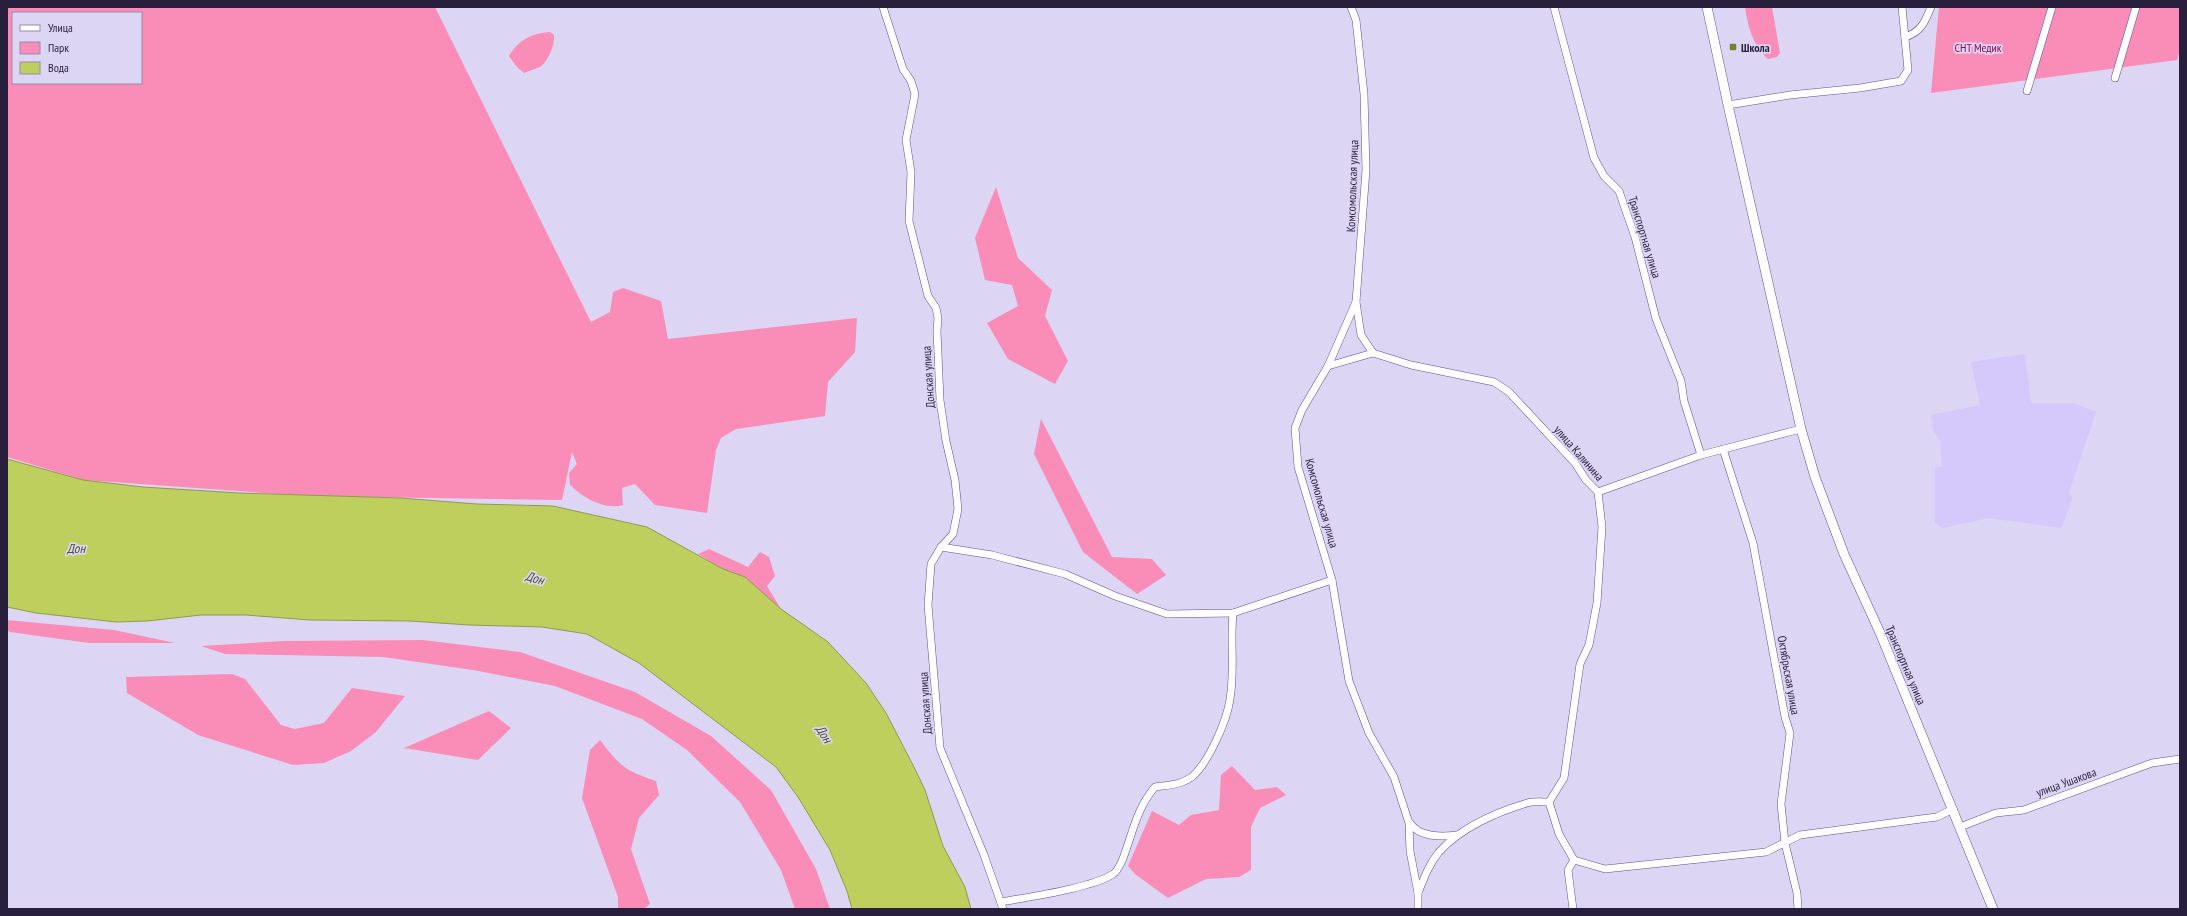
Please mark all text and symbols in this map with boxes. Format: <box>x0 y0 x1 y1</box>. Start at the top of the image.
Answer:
legend <box>12 12 142 84</box>
text: Улица <box>48 20 73 35</box>
text: Парк <box>48 40 69 55</box>
place label: Школа <box>1741 40 1770 55</box>
park label: СНТ Медик <box>1954 40 2002 55</box>
marker: Школа <box>1728 42 1738 52</box>
text: Вода <box>48 60 69 75</box>
street label: Комсомольская улица <box>1343 139 1361 232</box>
street label: Транспортная улица <box>1625 194 1665 280</box>
street label: Донская улица <box>918 345 938 409</box>
street label: улица Калинина <box>1551 422 1607 484</box>
street label: Комсомольская улица <box>1302 457 1342 550</box>
water label: Дон <box>66 540 86 557</box>
water label: Дон <box>523 567 547 589</box>
street label: Транспортная улица <box>1883 623 1930 707</box>
street label: Октябрьская улица <box>1775 634 1803 716</box>
street label: Донская улица <box>915 671 935 735</box>
water label: Дон <box>811 721 837 747</box>
street label: улица Ушакова <box>2034 764 2098 800</box>

